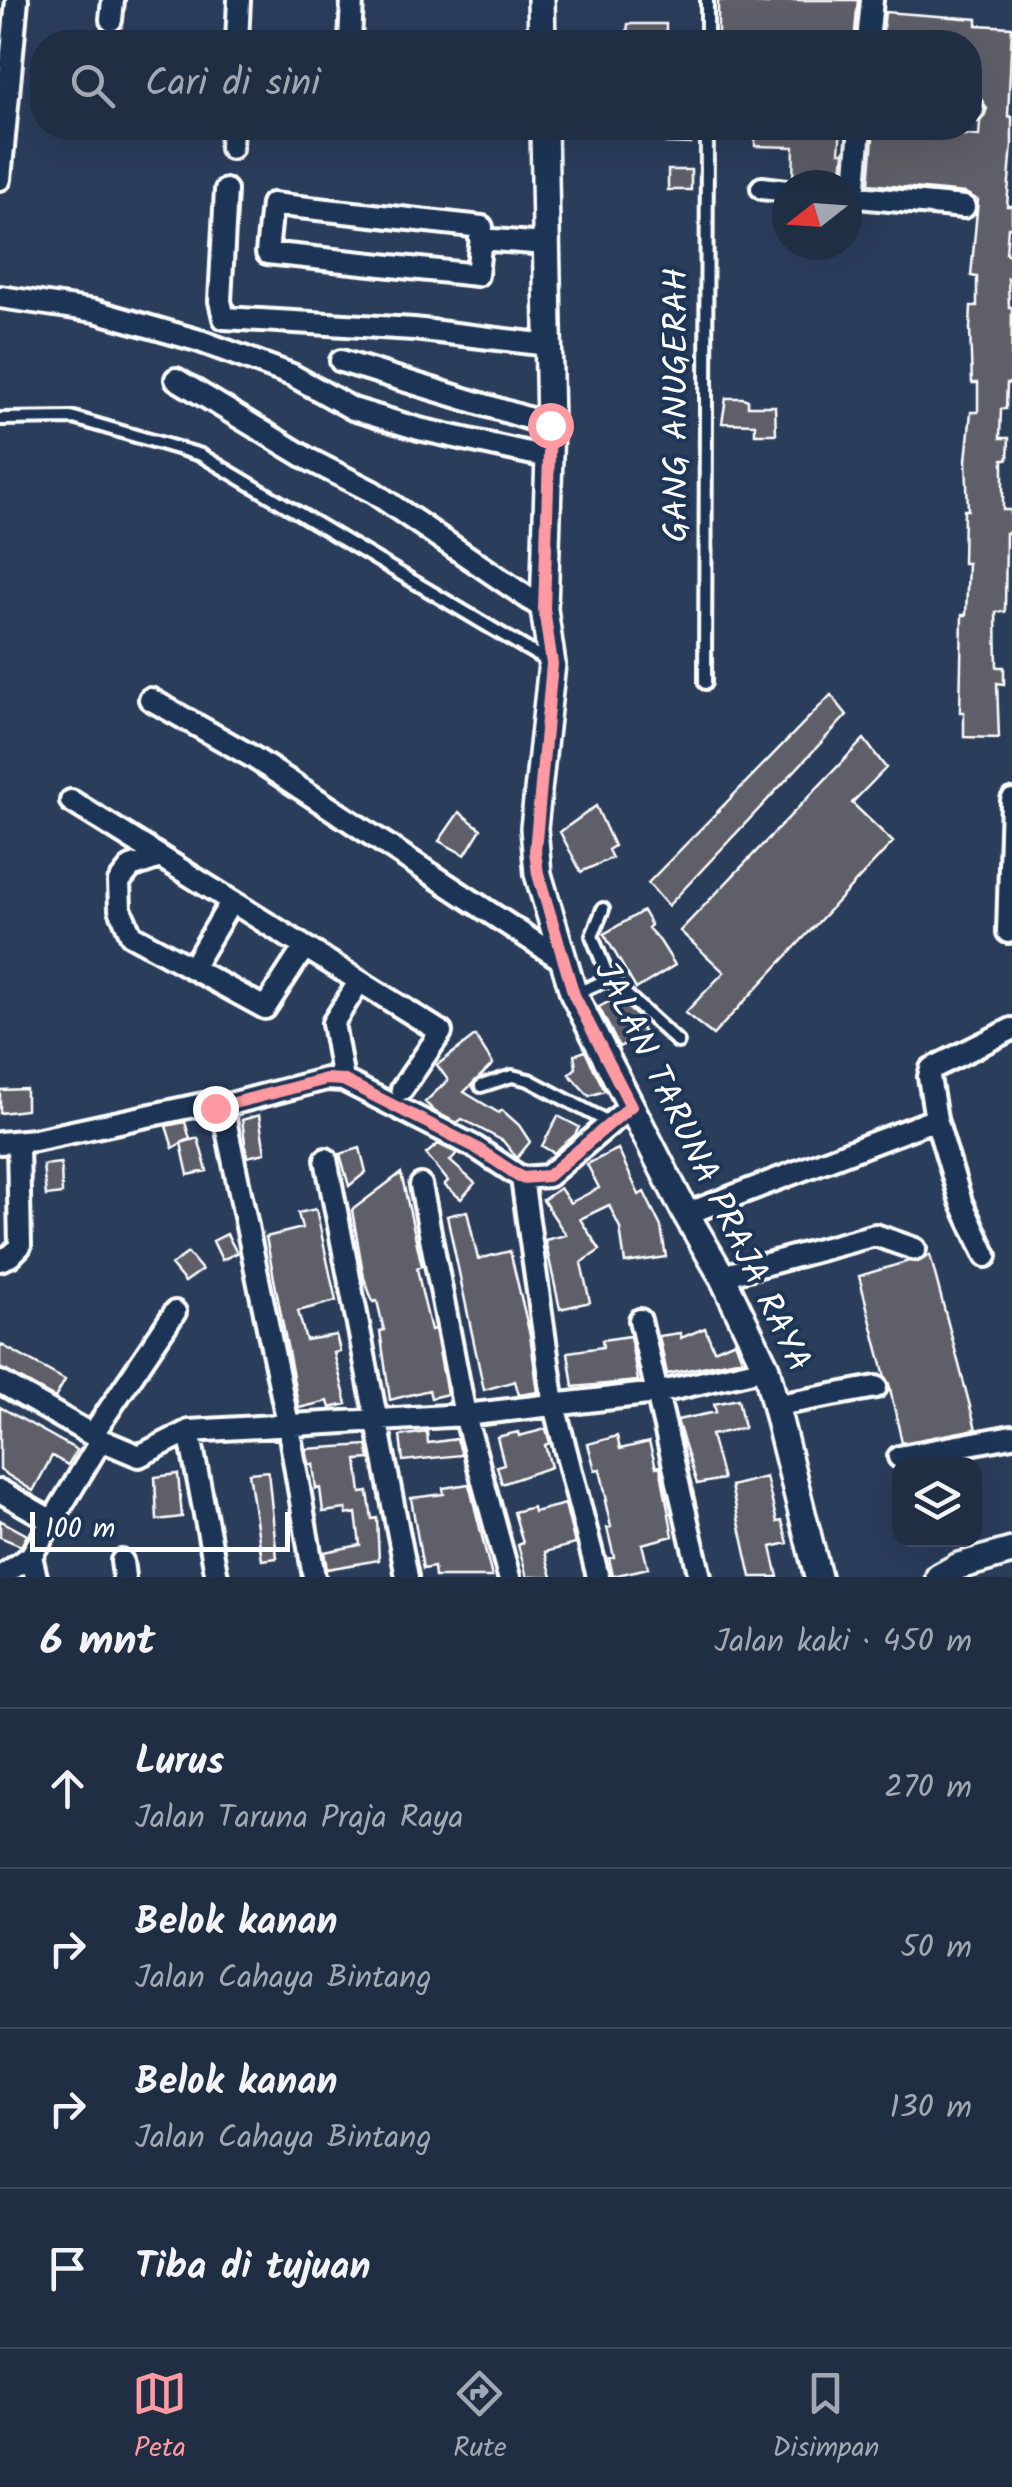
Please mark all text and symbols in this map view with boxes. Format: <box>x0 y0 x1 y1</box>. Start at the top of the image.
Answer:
search box <box>30 30 982 140</box>
text: Cari di sini <box>145 55 320 115</box>
icon: search <box>65 58 120 113</box>
north arrow <box>772 170 862 260</box>
street label: GANG ANUGERAH <box>650 268 706 542</box>
route start <box>528 403 574 449</box>
street label: JALAN TARUNA PRAJA RAYA <box>577 952 825 1382</box>
route end <box>193 1086 239 1132</box>
map controls <box>892 1457 982 1547</box>
button: layers <box>892 1457 982 1547</box>
scale bar <box>30 1507 290 1552</box>
text: 100 m <box>45 1507 115 1552</box>
text: 6 mnt <box>40 1609 156 1676</box>
text: Jalan kaki · 450 m <box>714 1617 972 1668</box>
text: Lurus <box>135 1733 224 1793</box>
icon: ahead <box>40 1761 95 1816</box>
text: 270 m <box>884 1763 972 1814</box>
text: Jalan Taruna Praja Raya <box>135 1793 463 1844</box>
text: Belok kanan <box>135 1893 338 1953</box>
icon: right <box>40 1921 95 1976</box>
text: 50 m <box>901 1923 972 1974</box>
text: Jalan Cahaya Bintang <box>135 1953 432 2004</box>
text: Belok kanan <box>135 2053 338 2113</box>
icon: right <box>40 2081 95 2136</box>
text: 130 m <box>889 2083 972 2134</box>
text: Jalan Cahaya Bintang <box>135 2113 432 2164</box>
text: Tiba di tujuan <box>135 2238 371 2298</box>
icon: arrive <box>40 2241 95 2296</box>
tab: Peta <box>132 2366 187 2471</box>
tab: Rute <box>452 2366 507 2471</box>
tab: Disimpan <box>772 2366 880 2471</box>

